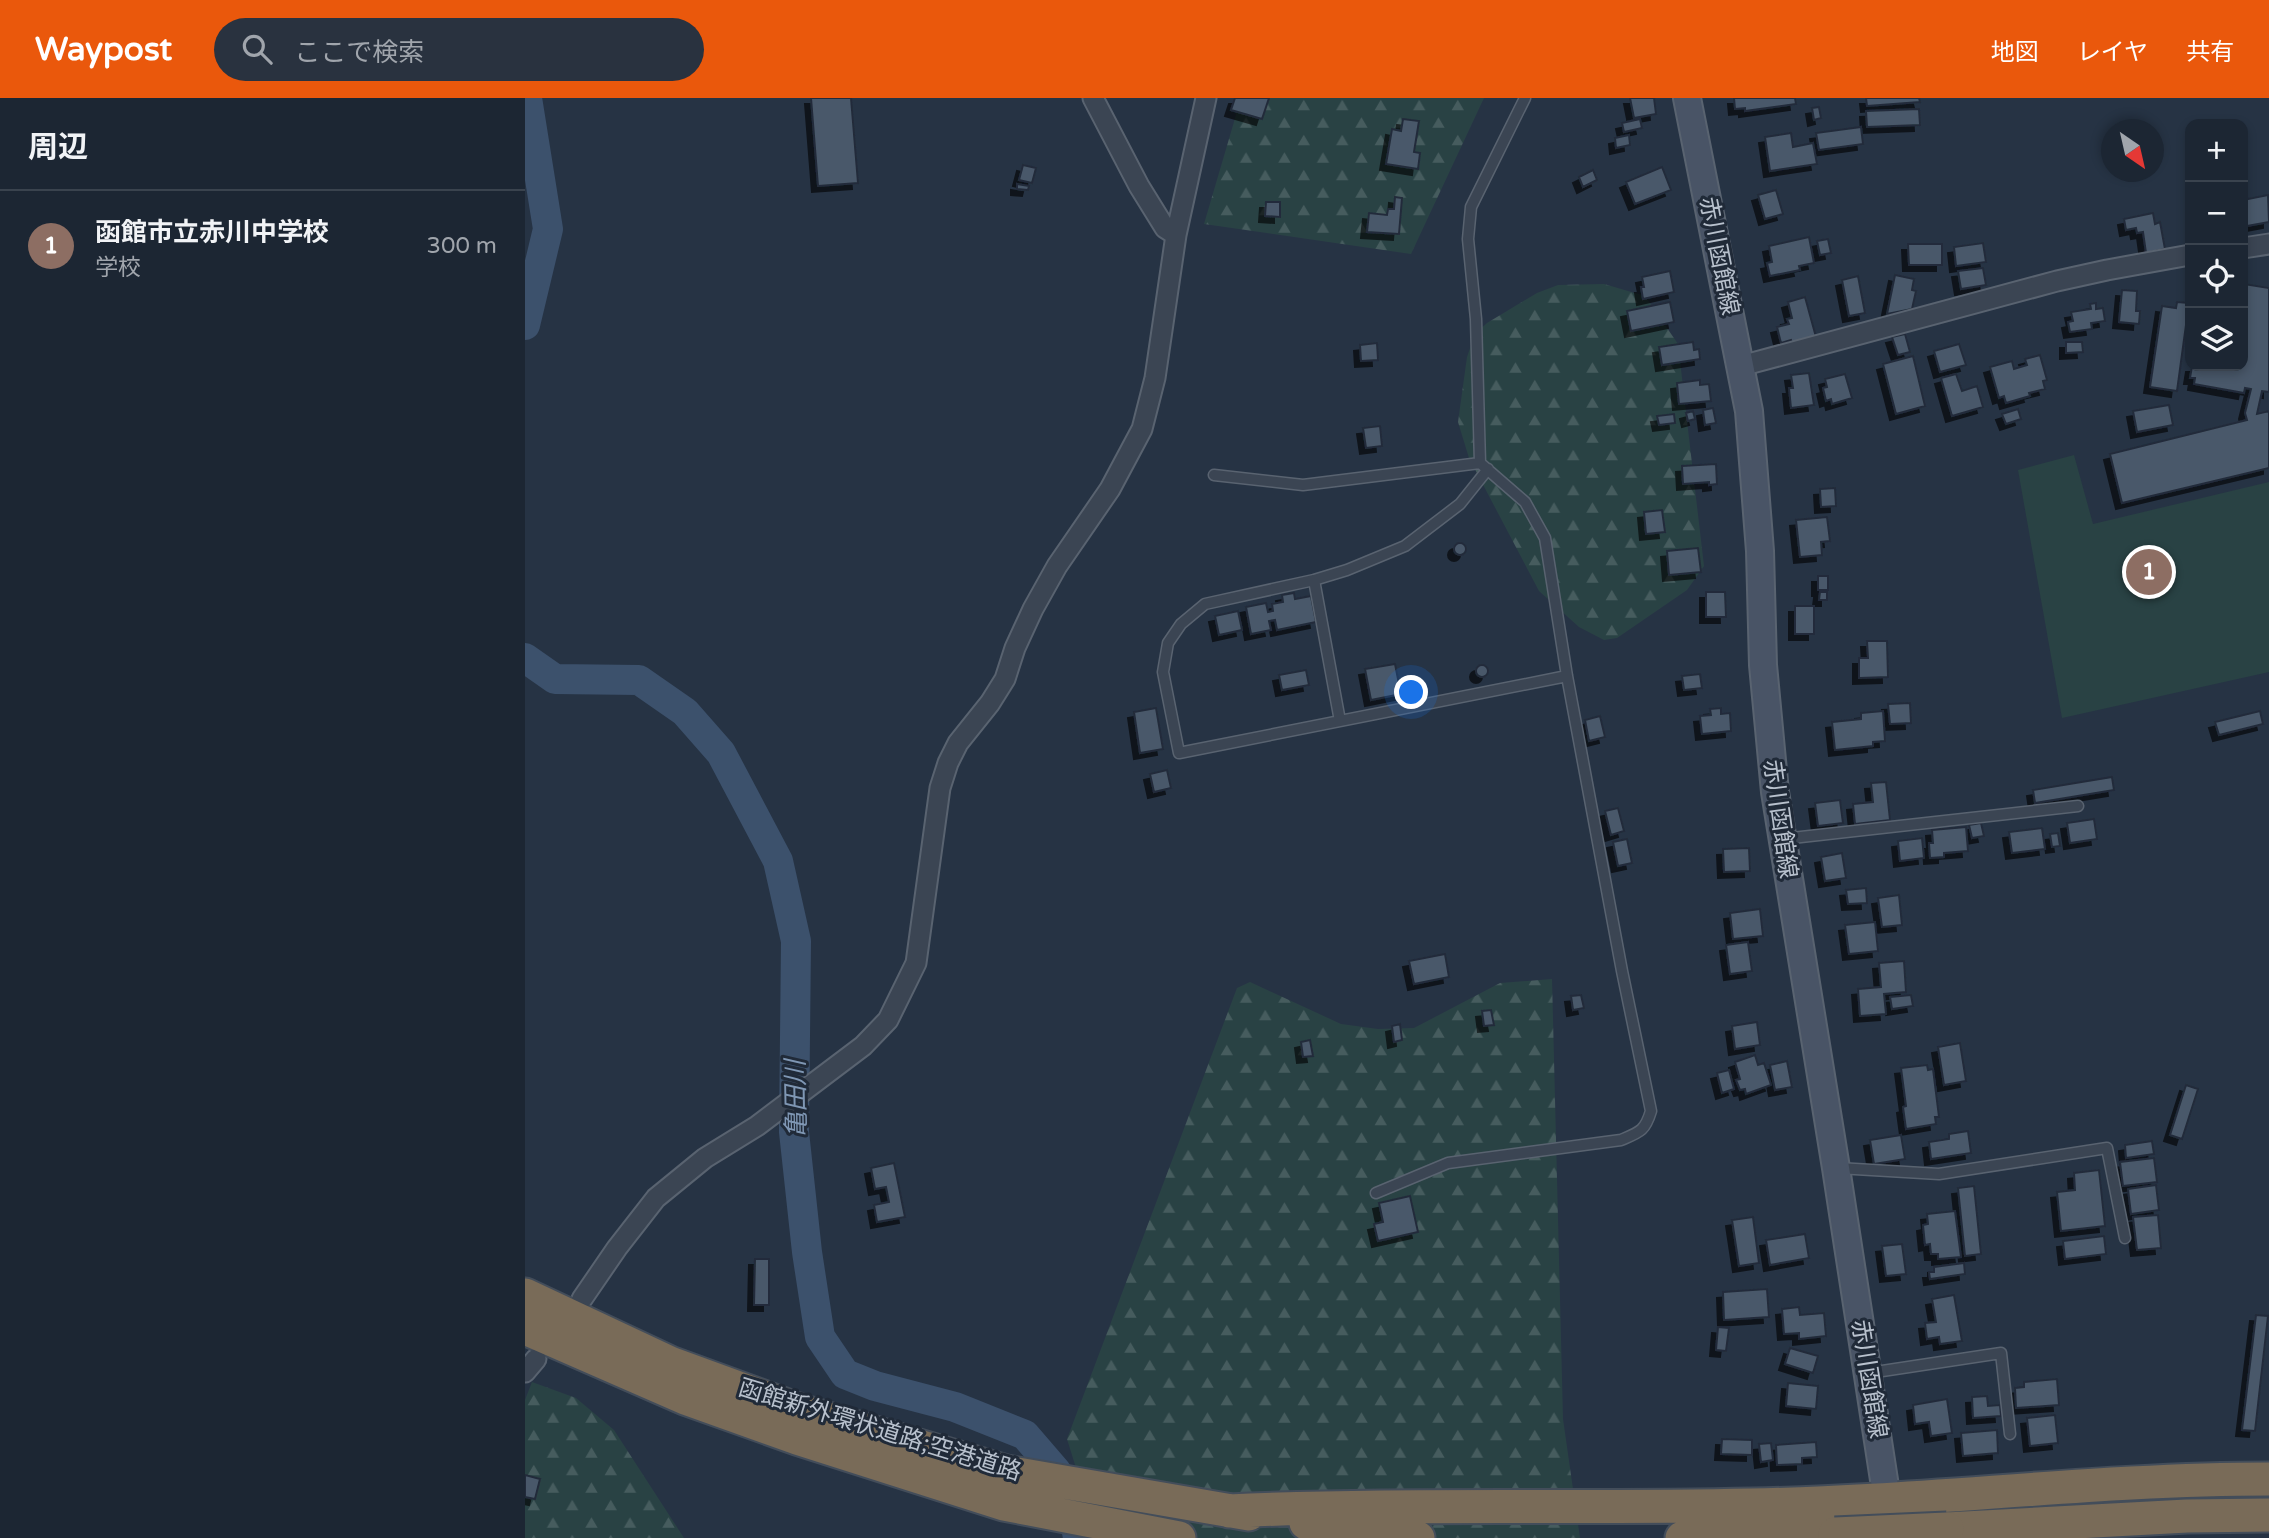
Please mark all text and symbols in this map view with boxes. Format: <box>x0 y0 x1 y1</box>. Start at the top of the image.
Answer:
search box <box>214 18 704 81</box>
text: Waypost <box>35 30 172 69</box>
icon: search <box>238 30 276 68</box>
text: ここで検索 <box>294 37 424 68</box>
text: 地図 <box>1991 38 2039 67</box>
text: レイヤ <box>2077 38 2148 67</box>
text: 共有 <box>2186 38 2234 67</box>
north arrow <box>2101 119 2164 182</box>
map controls <box>2185 119 2248 371</box>
button: + <box>2185 119 2248 182</box>
text: 周辺 <box>28 129 88 166</box>
button: − <box>2185 182 2248 245</box>
street label: 赤川函館線 <box>1693 194 1745 318</box>
text: 函館市立赤川中学校 <box>95 217 329 248</box>
text: 1 <box>44 232 58 260</box>
text: 300 m <box>427 232 497 260</box>
button: locate <box>2185 245 2248 308</box>
text: 学校 <box>95 254 141 282</box>
button: layers <box>2185 308 2248 371</box>
pin: 1 <box>2126 546 2172 598</box>
your location <box>1394 675 1428 709</box>
street label: 赤川函館線 <box>1757 758 1803 880</box>
water label: 亀田川 <box>780 1057 812 1138</box>
street label: 赤川函館線 <box>1845 1317 1893 1441</box>
street label: 函館新外環状道路;空港道路 <box>735 1373 1025 1487</box>

